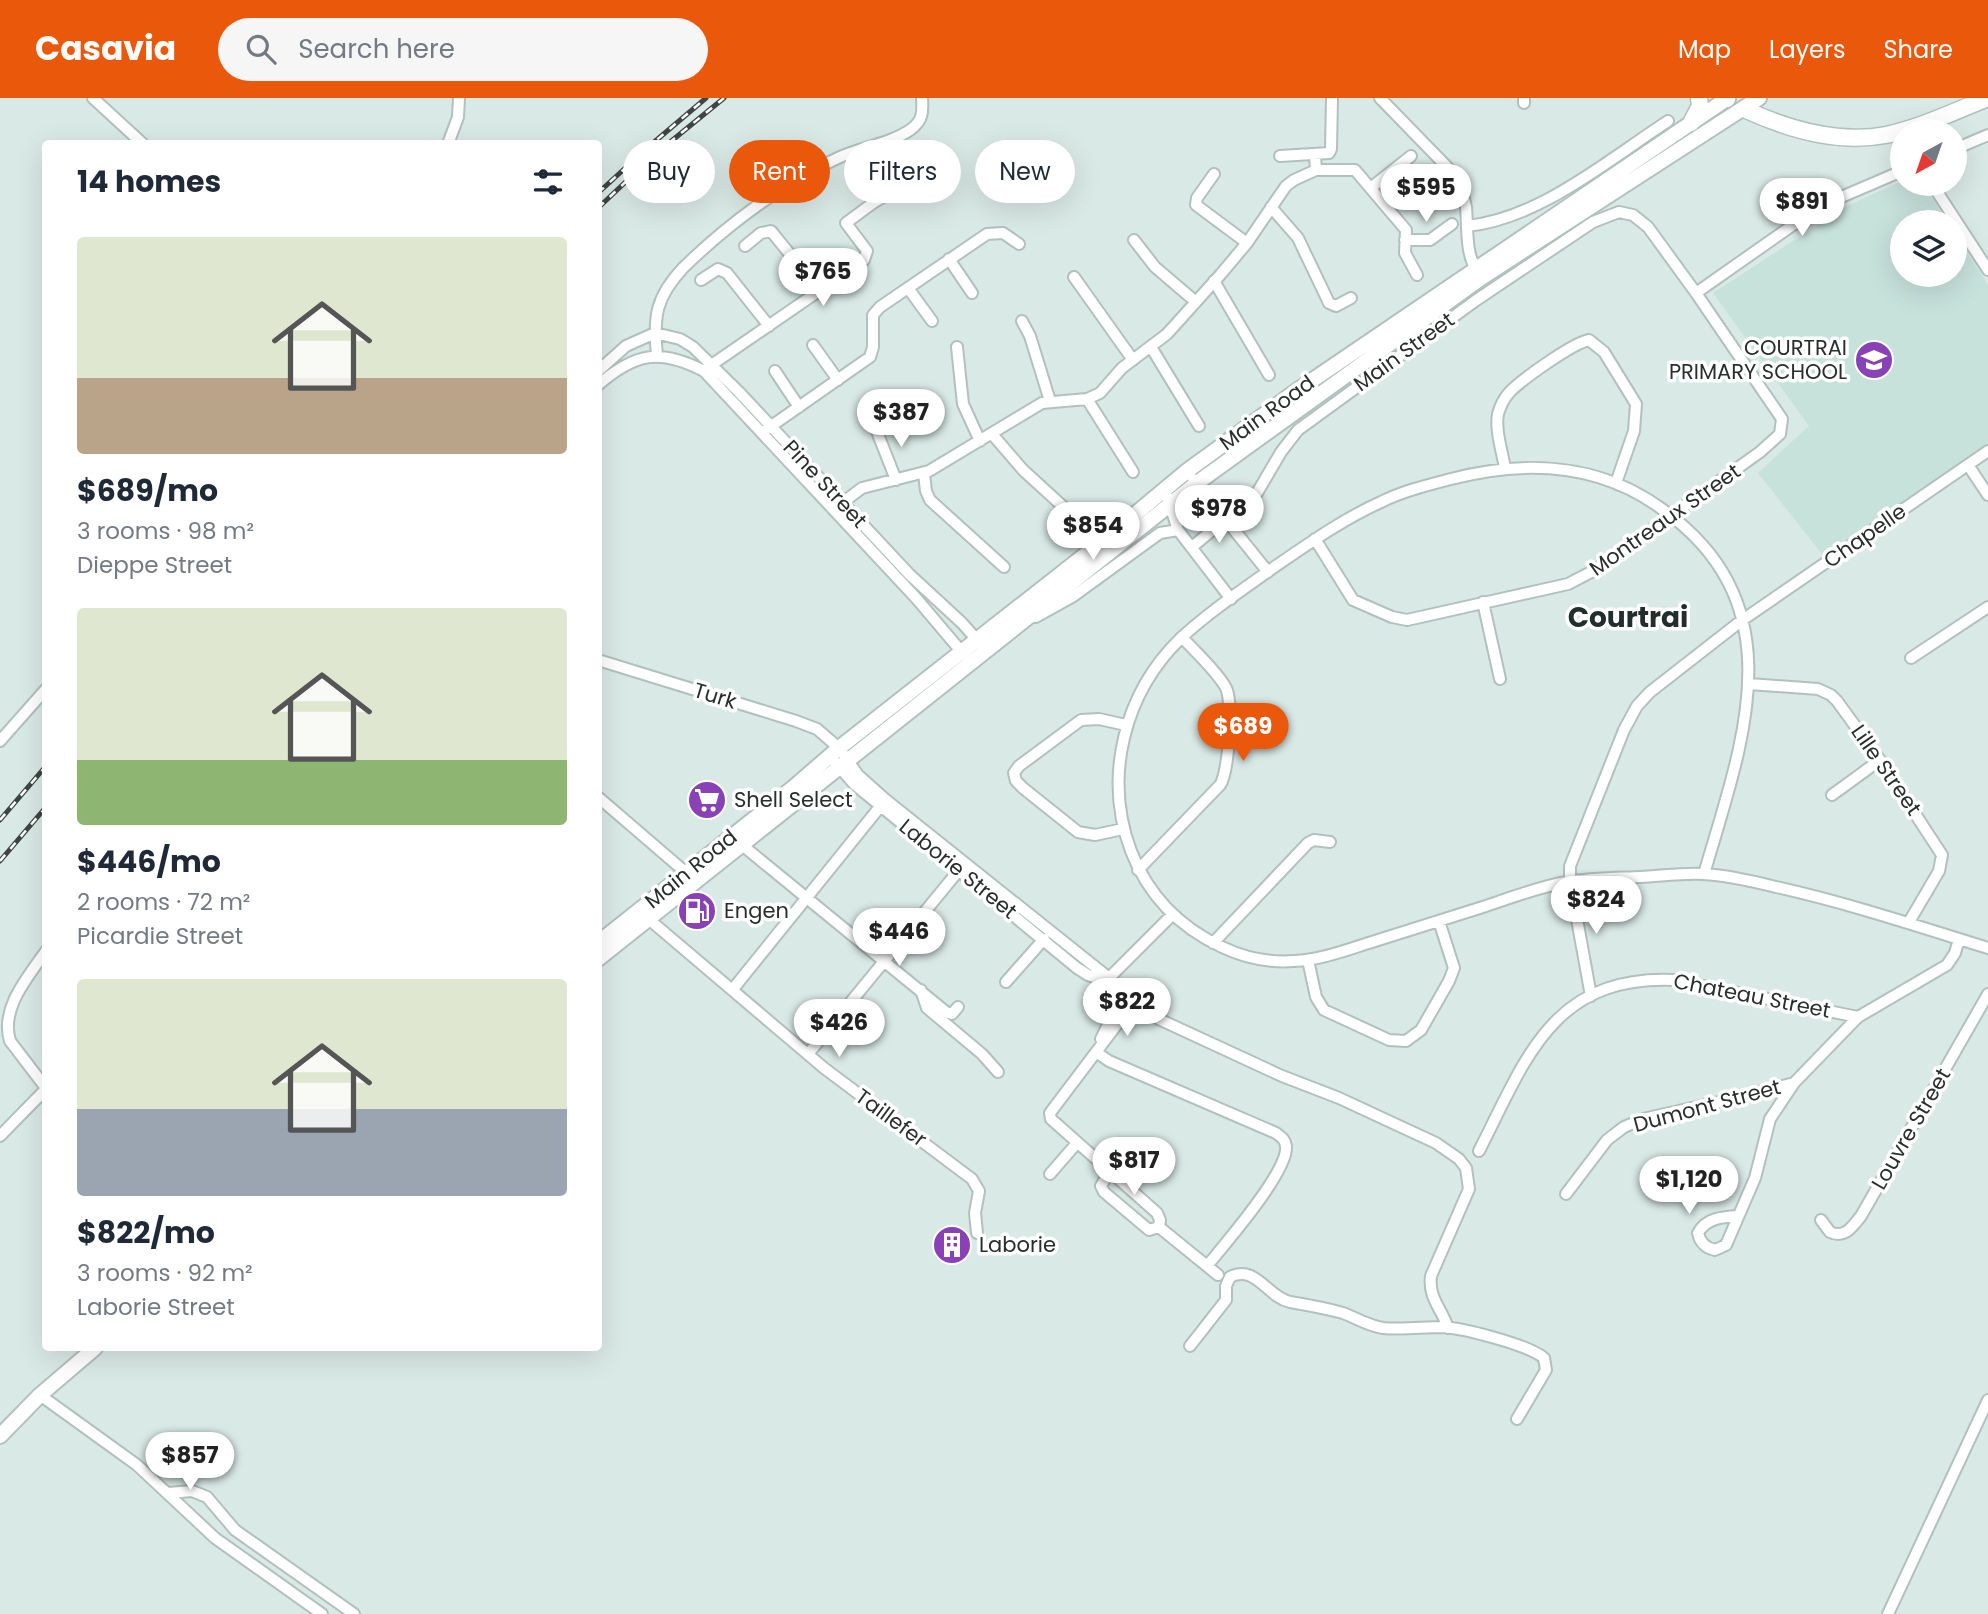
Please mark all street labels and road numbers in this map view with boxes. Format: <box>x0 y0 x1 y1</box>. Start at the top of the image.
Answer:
street label: Main Street <box>1347 305 1460 398</box>
street label: Main Road <box>1213 368 1320 457</box>
street label: Pine Street <box>777 433 874 534</box>
street label: Montreaux Street <box>1583 457 1746 583</box>
street label: Chapelle <box>1818 497 1912 575</box>
street label: Turk <box>690 675 740 716</box>
street label: Lille Street <box>1845 719 1928 821</box>
street label: Laborie Street <box>893 812 1023 925</box>
street label: Main Road <box>638 822 743 915</box>
street label: Chateau Street <box>1671 966 1833 1025</box>
street label: Louvre Street <box>1864 1063 1957 1195</box>
street label: Dumont Street <box>1630 1072 1784 1139</box>
street label: Taillefer <box>850 1082 933 1153</box>

